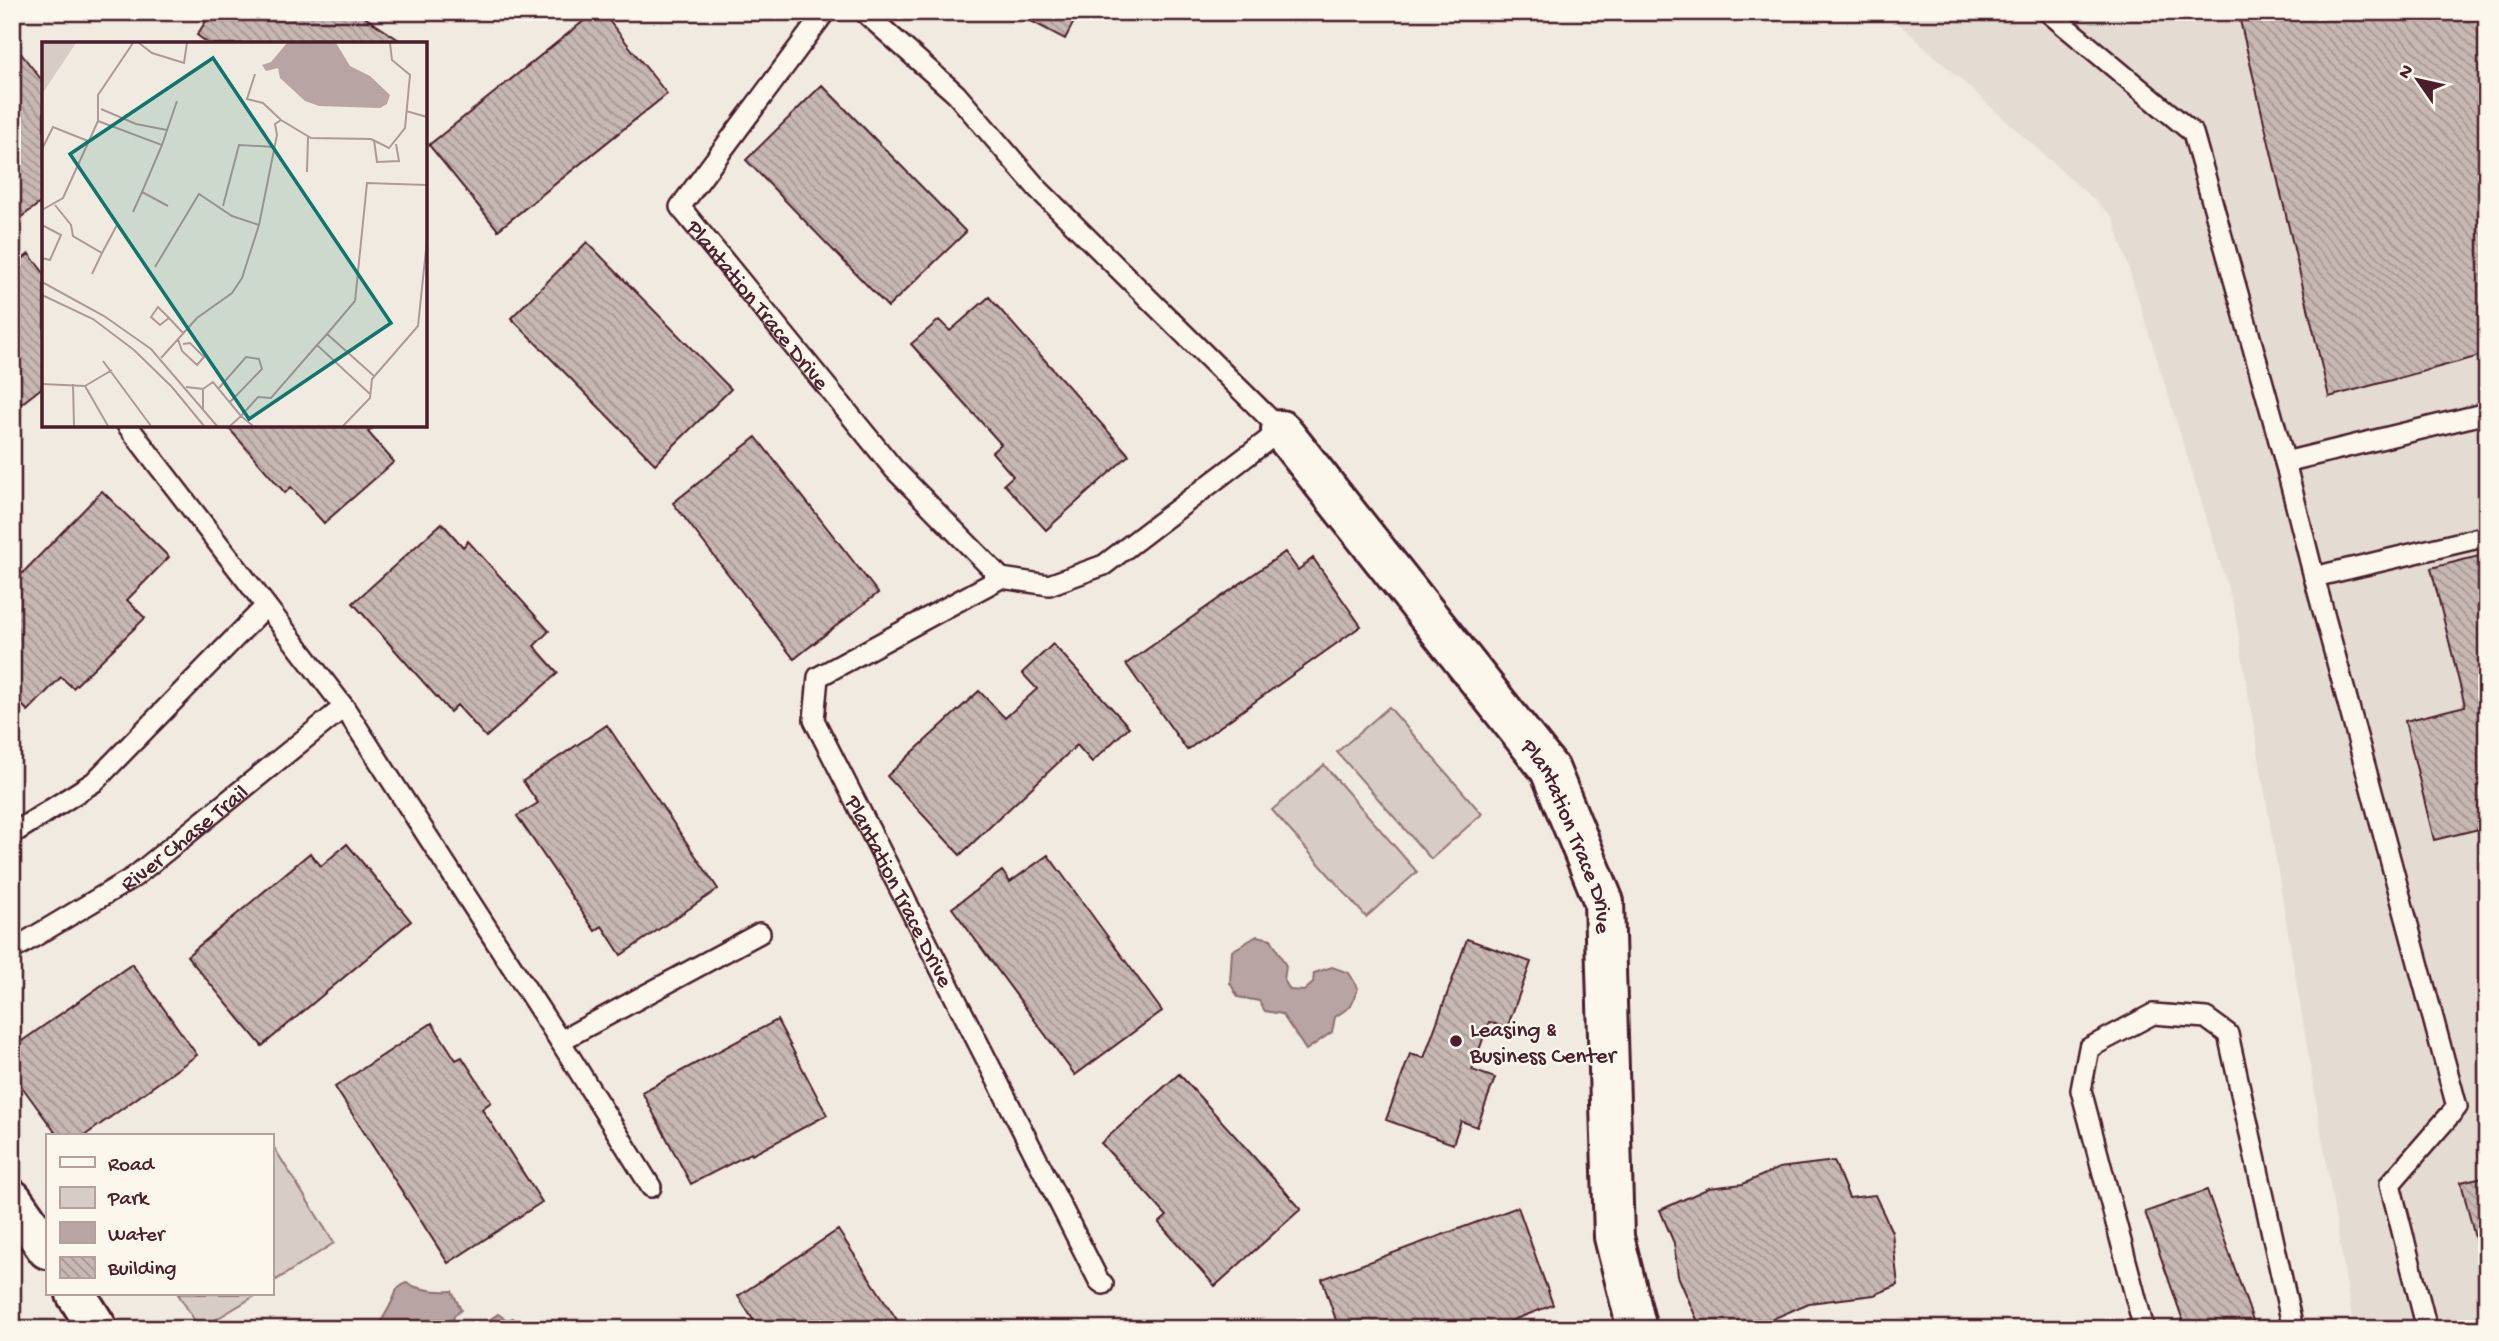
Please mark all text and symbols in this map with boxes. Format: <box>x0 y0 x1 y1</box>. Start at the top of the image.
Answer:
inset map <box>42 42 427 427</box>
north arrow <box>2384 46 2454 116</box>
text: N <box>2394 61 2420 84</box>
street label: Plantation Trace Drive <box>678 215 834 397</box>
street label: Plantation Trace Drive <box>1513 734 1615 935</box>
street label: River Chase Trail <box>117 780 255 899</box>
street label: Plantation Trace Drive <box>837 791 958 993</box>
place label: Leasing & Business Center <box>1469 1018 1618 1071</box>
marker: Leasing & Business Center <box>1448 1033 1464 1049</box>
legend <box>46 1134 273 1296</box>
text: Road <box>108 1154 156 1179</box>
text: Park <box>107 1188 151 1213</box>
text: Water <box>108 1224 166 1249</box>
text: Building <box>107 1258 177 1283</box>

